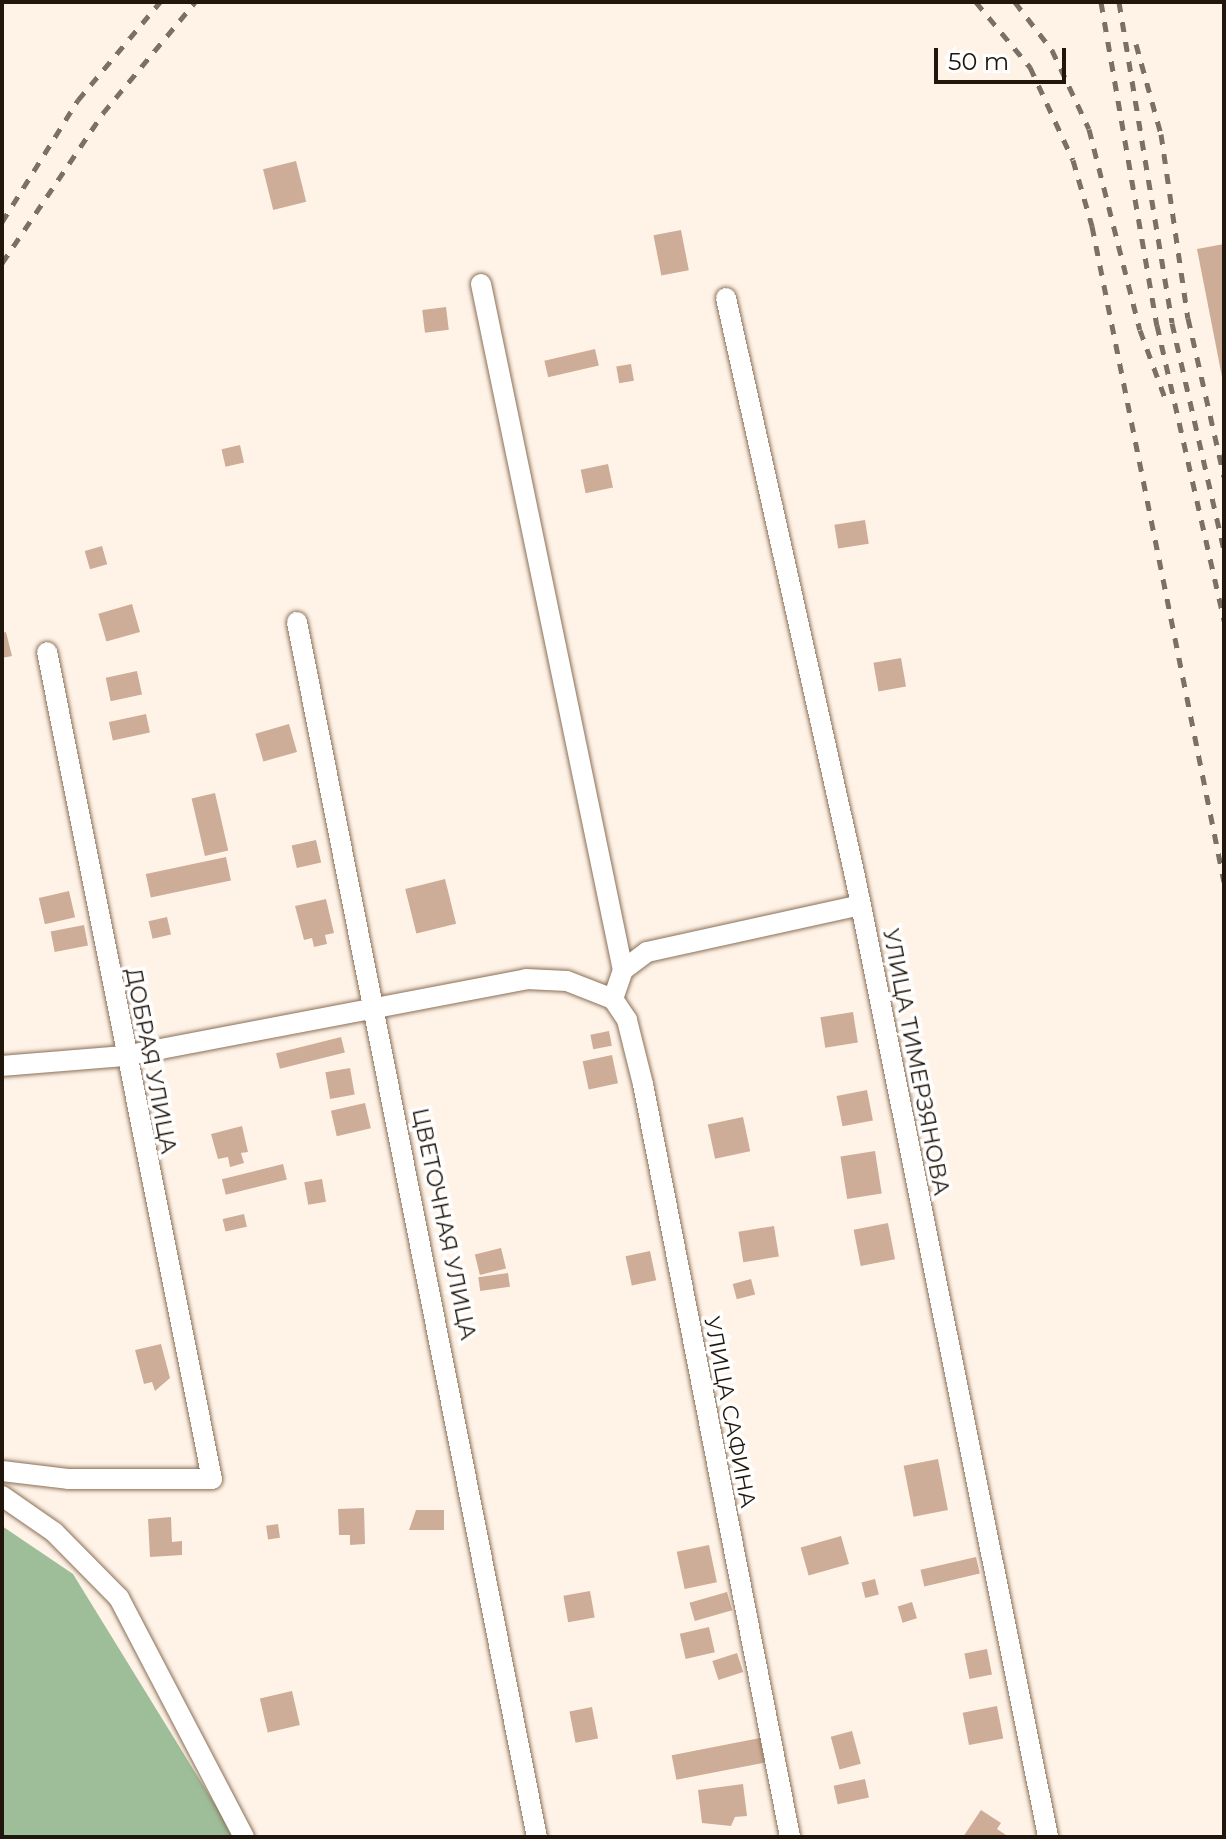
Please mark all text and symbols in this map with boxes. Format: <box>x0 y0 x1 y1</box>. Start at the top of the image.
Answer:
scale bar <box>938 32 1070 82</box>
text: 50 m <box>948 47 1009 76</box>
street label: УЛИЦА ТИМЕРЗЯНОВА <box>877 926 955 1198</box>
street label: ДОБРАЯ УЛИЦА <box>120 966 182 1156</box>
street label: ЦВЕТОЧНАЯ УЛИЦА <box>407 1106 481 1342</box>
street label: УЛИЦА САФИНА <box>698 1314 762 1510</box>

